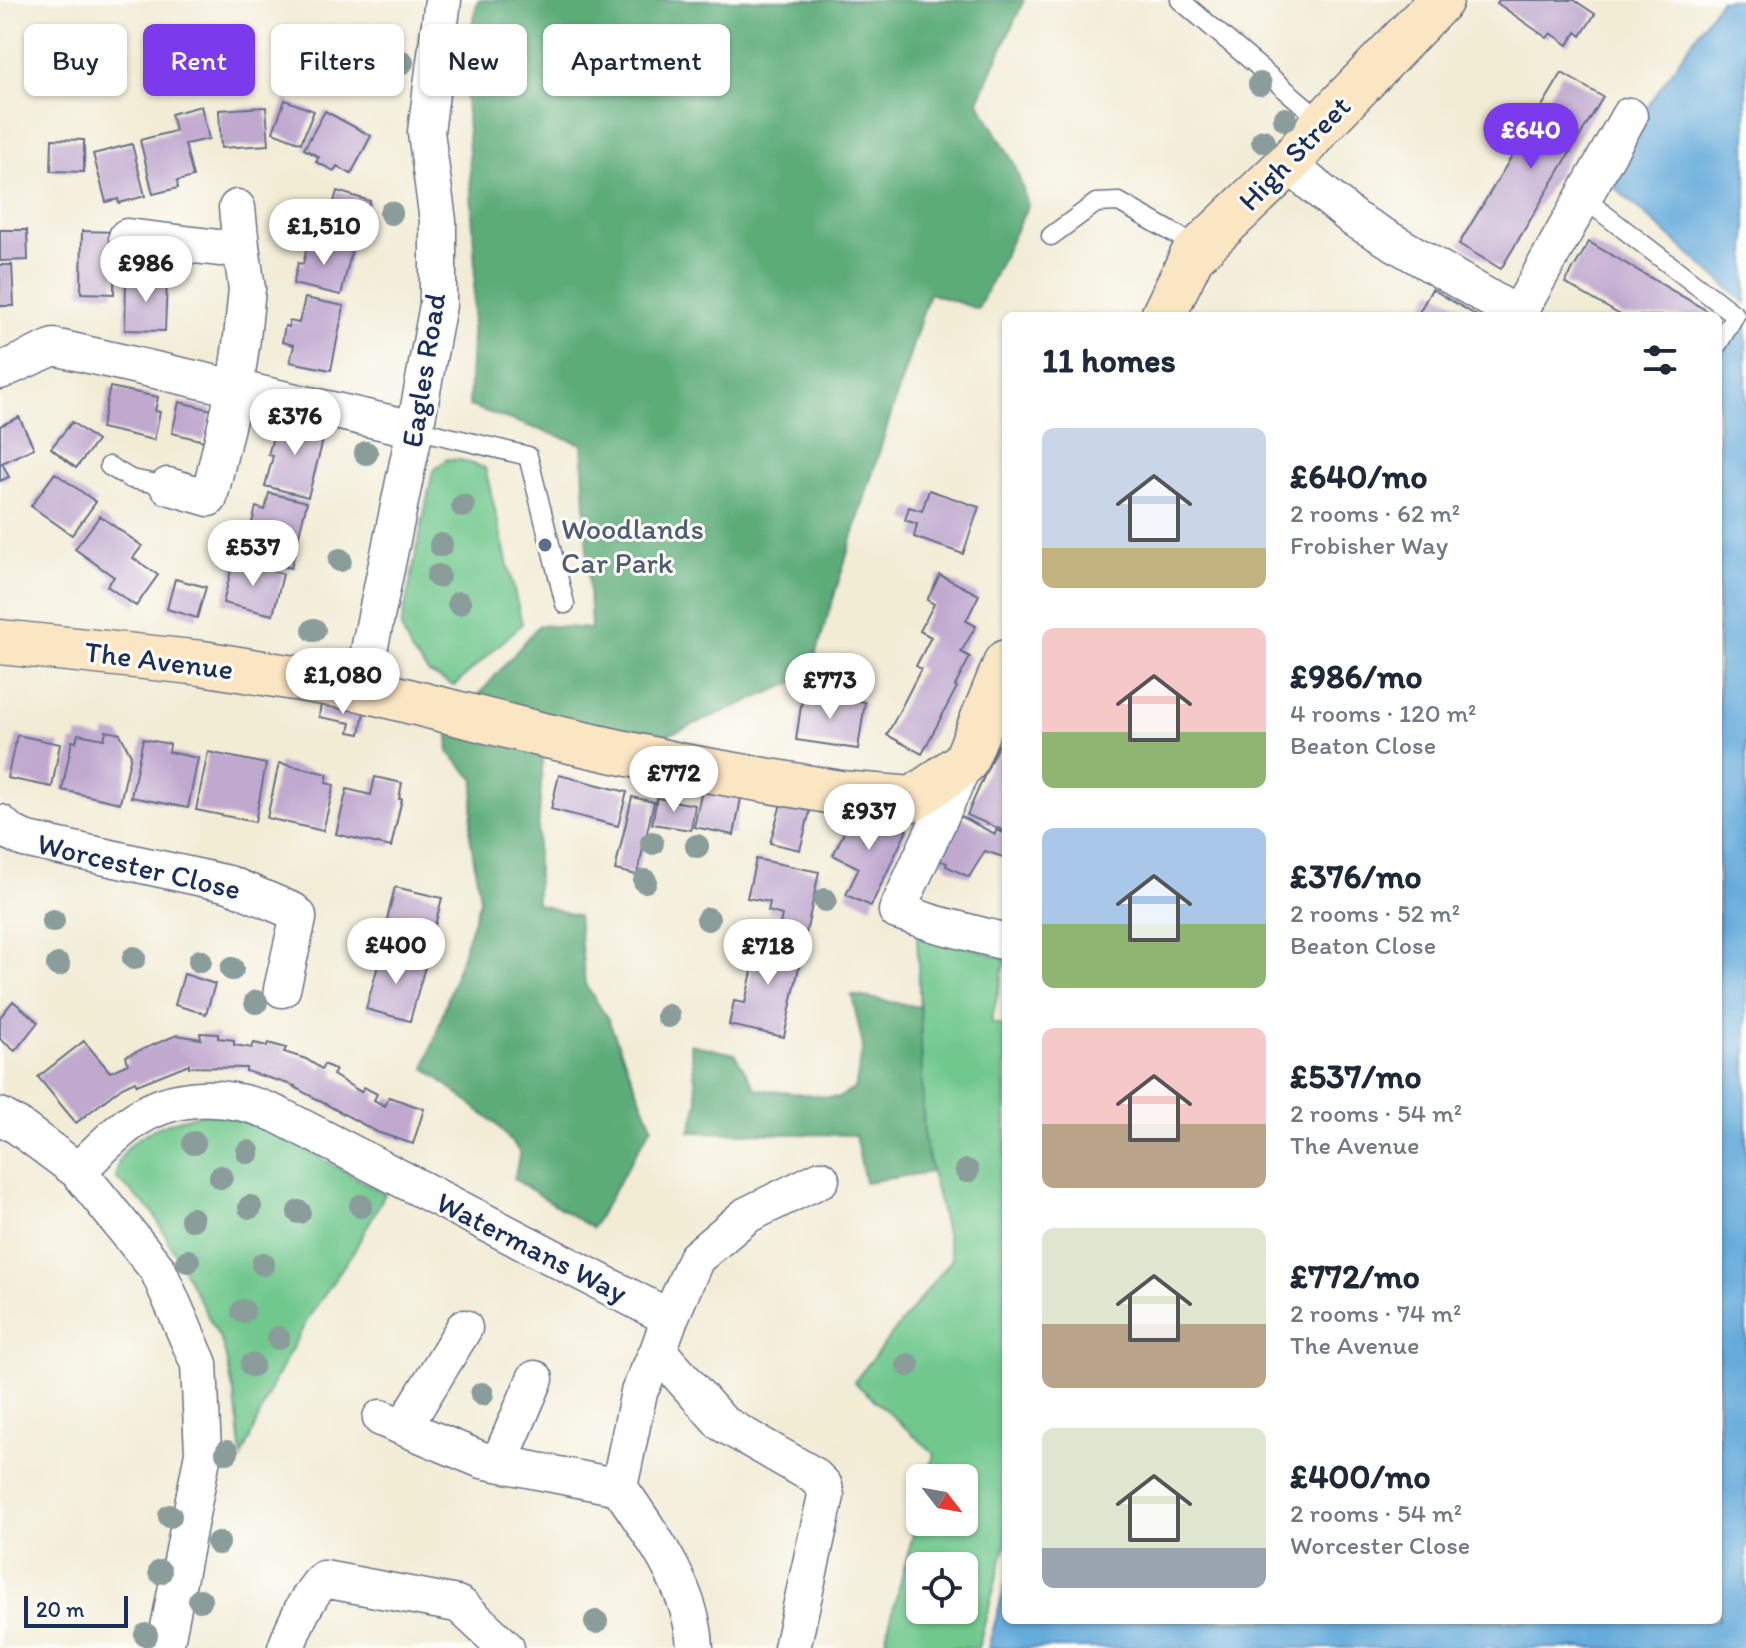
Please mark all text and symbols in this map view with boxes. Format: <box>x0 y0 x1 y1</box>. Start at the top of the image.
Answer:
chip: Buy <box>24 24 127 96</box>
chip: Rent <box>143 24 255 96</box>
chip: Filters <box>271 24 404 96</box>
chip: New <box>420 24 527 96</box>
chip: Apartment <box>543 24 730 96</box>
street label: High Street <box>1230 88 1358 218</box>
pin: £640 <box>1484 103 1578 171</box>
text: £640 <box>1501 113 1561 145</box>
pin: £1,510 <box>259 199 389 267</box>
text: £1,510 <box>287 209 361 241</box>
pin: £986 <box>99 236 193 304</box>
text: £986 <box>118 246 174 278</box>
street label: Eagles Road <box>393 290 454 450</box>
icon: filters <box>1638 338 1682 382</box>
text: 11 homes <box>1042 340 1176 381</box>
pin: £376 <box>248 389 342 457</box>
text: £376 <box>268 399 322 431</box>
text: £640/mo <box>1290 456 1428 497</box>
icon: home <box>1106 460 1202 556</box>
text: 2 rooms · 62 m² <box>1290 497 1460 529</box>
place label: Woodlands Car Park <box>561 510 704 581</box>
pin: £537 <box>206 520 300 588</box>
text: Frobisher Way <box>1290 529 1448 561</box>
text: £537 <box>226 530 280 562</box>
marker: Woodlands Car Park <box>536 536 554 554</box>
street label: The Avenue <box>83 633 235 687</box>
pin: £1,080 <box>278 648 408 716</box>
pin: £773 <box>783 653 877 721</box>
text: £986/mo <box>1290 656 1423 697</box>
text: £1,080 <box>304 658 382 690</box>
icon: home <box>1106 660 1202 756</box>
text: £773 <box>803 663 857 695</box>
text: 4 rooms · 120 m² <box>1290 697 1476 729</box>
text: Beaton Close <box>1290 729 1436 761</box>
pin: £772 <box>627 746 721 814</box>
text: £772 <box>647 756 701 788</box>
pin: £937 <box>822 784 916 852</box>
text: £937 <box>842 794 896 826</box>
street label: Worcester Close <box>34 825 244 907</box>
text: £376/mo <box>1290 856 1422 897</box>
icon: home <box>1106 860 1202 956</box>
text: 2 rooms · 52 m² <box>1290 897 1460 929</box>
pin: £400 <box>349 918 443 986</box>
pin: £718 <box>721 919 815 987</box>
text: £400 <box>365 928 427 960</box>
text: £718 <box>741 929 795 961</box>
text: Beaton Close <box>1290 929 1436 961</box>
text: £537/mo <box>1290 1056 1422 1097</box>
icon: home <box>1106 1060 1202 1156</box>
text: 2 rooms · 54 m² <box>1290 1097 1462 1129</box>
text: The Avenue <box>1290 1129 1419 1161</box>
street label: Watermans Way <box>430 1183 634 1311</box>
text: £772/mo <box>1290 1256 1420 1297</box>
icon: home <box>1106 1260 1202 1356</box>
text: 2 rooms · 74 m² <box>1290 1297 1461 1329</box>
text: The Avenue <box>1290 1329 1419 1361</box>
text: £400/mo <box>1290 1456 1431 1497</box>
icon: home <box>1106 1460 1202 1556</box>
north arrow <box>906 1464 978 1536</box>
map controls <box>906 1464 978 1624</box>
text: 2 rooms · 54 m² <box>1290 1497 1462 1529</box>
text: Worcester Close <box>1290 1529 1470 1561</box>
button: locate <box>906 1552 978 1624</box>
scale bar <box>24 1592 128 1628</box>
text: 20 m <box>36 1596 85 1623</box>

